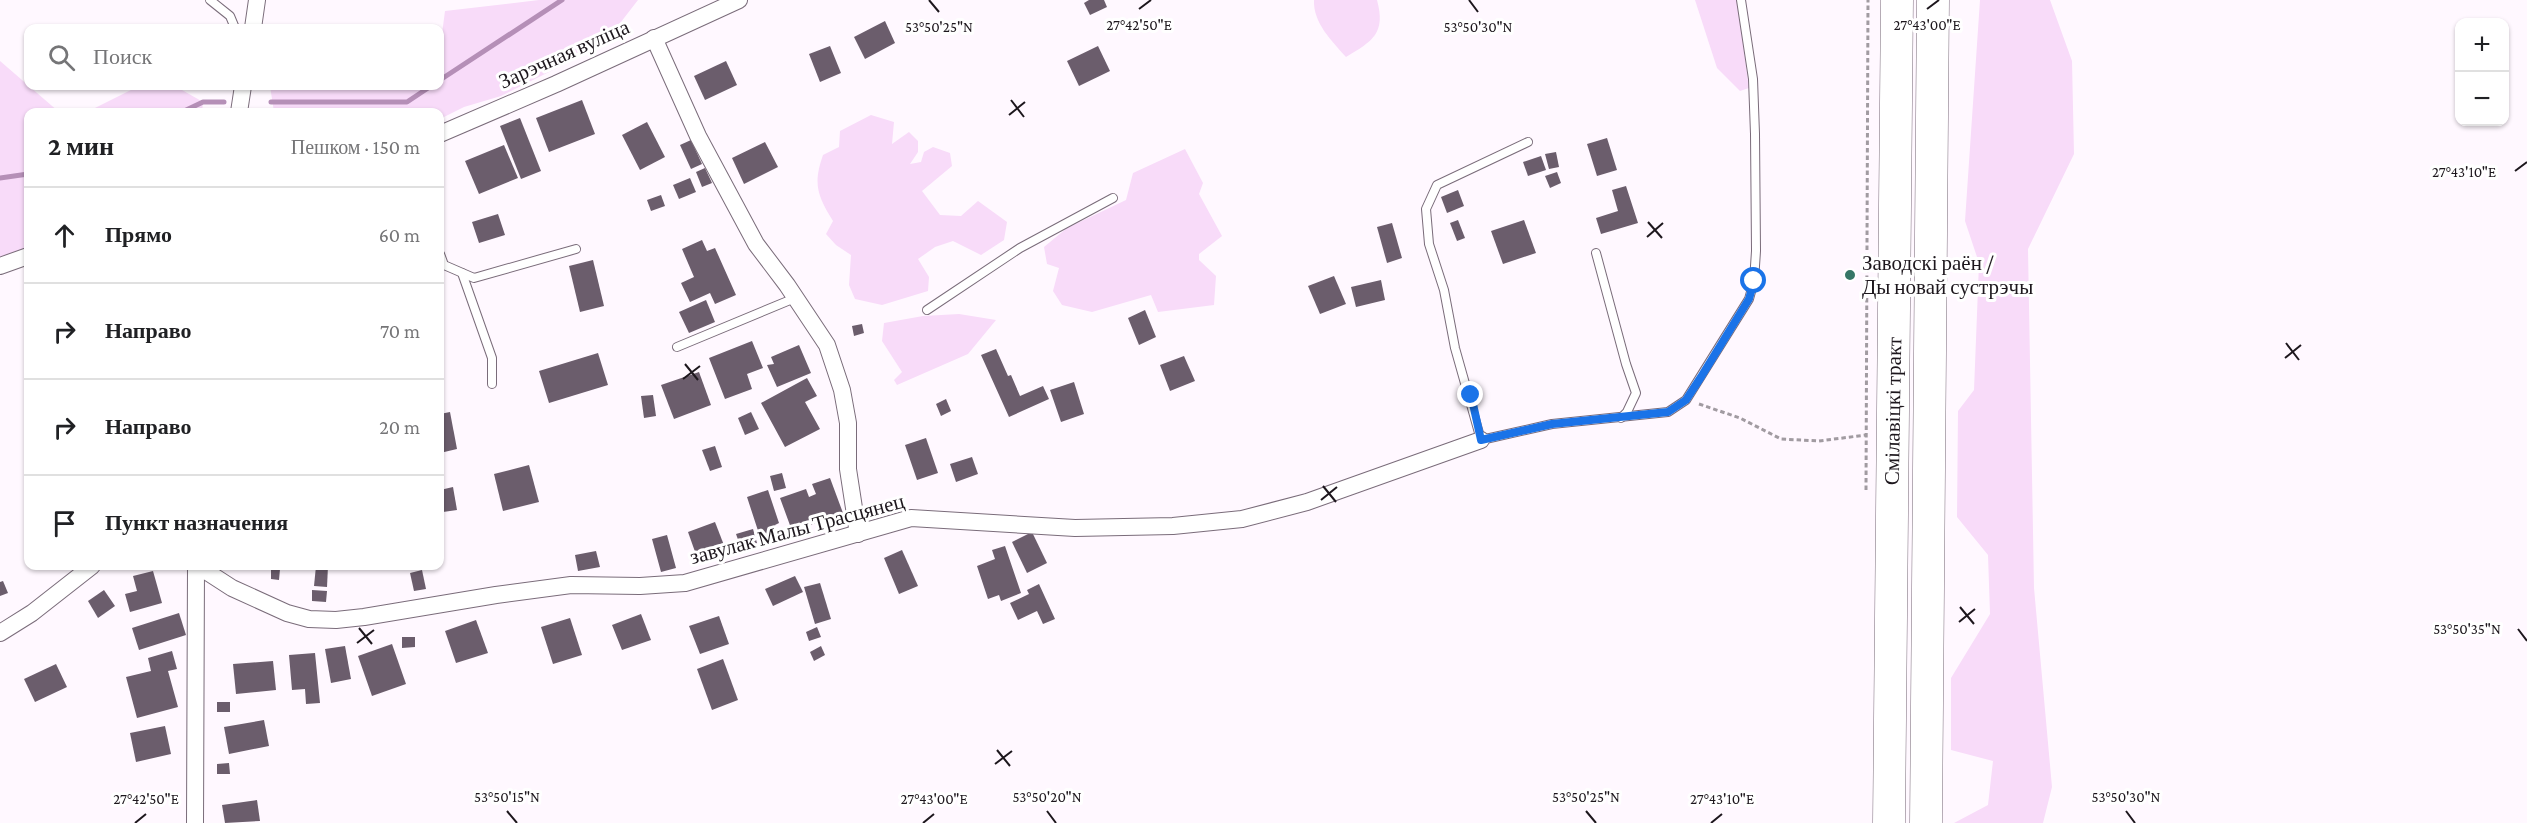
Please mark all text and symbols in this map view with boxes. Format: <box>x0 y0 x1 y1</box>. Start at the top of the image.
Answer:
street label: Зарэчная вуліца <box>495 14 634 93</box>
text: 27°42'50"E <box>1106 17 1172 33</box>
text: 27°43'00"E <box>1893 17 1961 33</box>
map controls <box>2455 18 2509 126</box>
button: + <box>2455 18 2509 72</box>
text: 53°50'25"N <box>905 19 973 35</box>
text: 53°50'30"N <box>1444 19 1513 35</box>
search box <box>24 24 444 90</box>
icon: search <box>45 41 78 74</box>
text: Поиск <box>93 44 152 69</box>
button: − <box>2455 72 2509 126</box>
text: 2 мин <box>48 132 114 161</box>
text: Пешком · 150 m <box>291 136 420 158</box>
text: 27°43'10"E <box>2432 164 2496 180</box>
icon: ahead <box>48 219 81 252</box>
text: Прямо <box>105 222 172 247</box>
text: 60 m <box>379 224 420 246</box>
place label: Заводскі раён / Ды новай сустрэчы <box>1862 251 2033 299</box>
route start <box>1740 267 1766 293</box>
marker: Заводскі раён / Ды новай сустрэчы <box>1843 268 1857 282</box>
icon: right <box>48 315 81 348</box>
text: Направо <box>105 318 191 343</box>
text: 70 m <box>380 320 420 342</box>
street label: Смілавіцкі тракт <box>1880 337 1906 485</box>
route end <box>1457 381 1483 407</box>
icon: right <box>48 411 81 444</box>
text: Направо <box>105 414 191 439</box>
text: 20 m <box>379 416 420 438</box>
street label: завулак Малы Трасцянец <box>687 489 907 569</box>
icon: arrive <box>48 507 81 540</box>
text: Пункт назначения <box>105 510 288 535</box>
text: 53°50'35"N <box>2433 621 2501 637</box>
text: 53°50'15"N <box>474 789 540 805</box>
text: 53°50'20"N <box>1012 789 1082 805</box>
text: 53°50'25"N <box>1552 789 1620 805</box>
text: 53°50'30"N <box>2092 789 2161 805</box>
text: 27°42'50"E <box>113 791 179 807</box>
text: 27°43'00"E <box>900 791 968 807</box>
text: 27°43'10"E <box>1690 791 1754 807</box>

